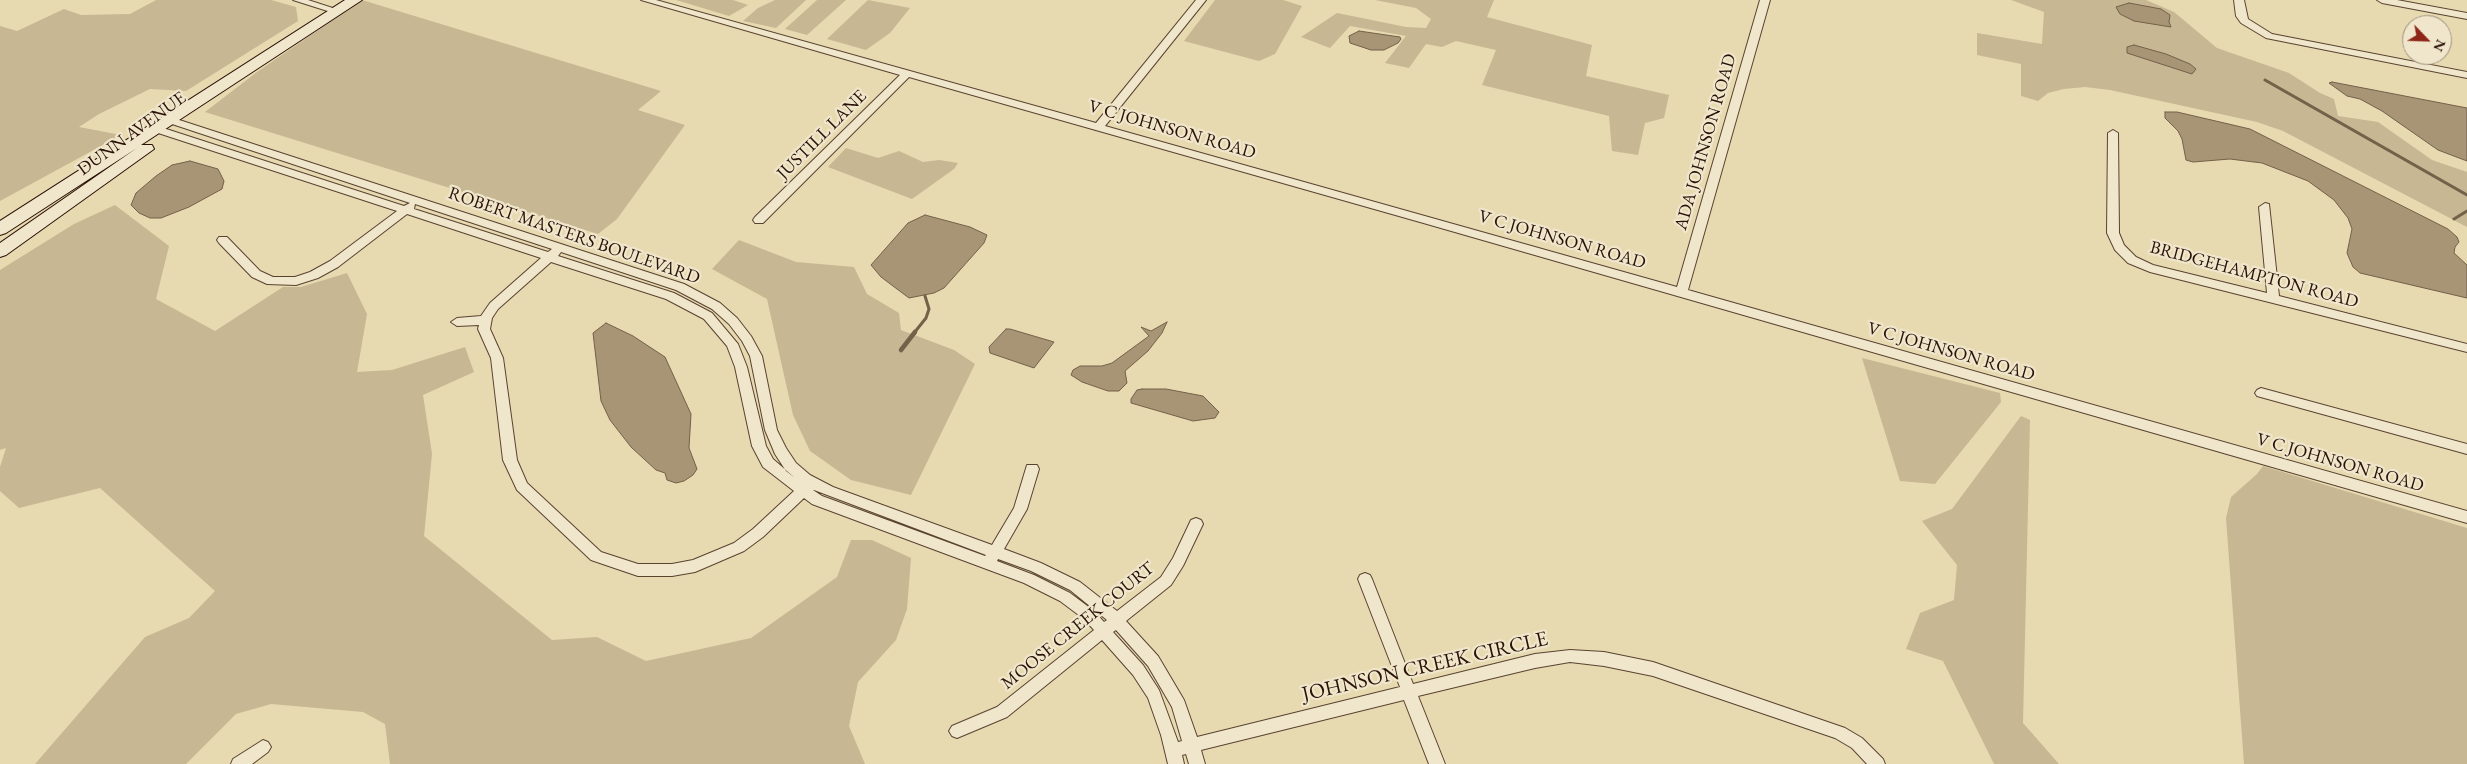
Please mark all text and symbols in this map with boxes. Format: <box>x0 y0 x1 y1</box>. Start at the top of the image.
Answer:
north arrow <box>2402 15 2452 65</box>
text: N <box>2429 37 2450 55</box>
street label: ADA JOHNSON ROAD <box>1671 51 1741 233</box>
street label: JUSTILL LANE <box>773 86 871 184</box>
street label: DUNN AVENUE <box>74 87 190 181</box>
street label: V C JOHNSON ROAD <box>1086 96 1258 164</box>
street label: ROBERT MASTERS BOULEVARD <box>445 183 703 289</box>
street label: V C JOHNSON ROAD <box>1476 206 1648 274</box>
street label: BRIDGEHAMPTON ROAD <box>2147 237 2361 313</box>
street label: V C JOHNSON ROAD <box>1865 318 2037 386</box>
street label: V C JOHNSON ROAD <box>2254 429 2426 497</box>
street label: MOOSE CREEK COURT <box>997 558 1159 694</box>
street label: JOHNSON CREEK CIRCLE <box>1300 626 1550 708</box>

